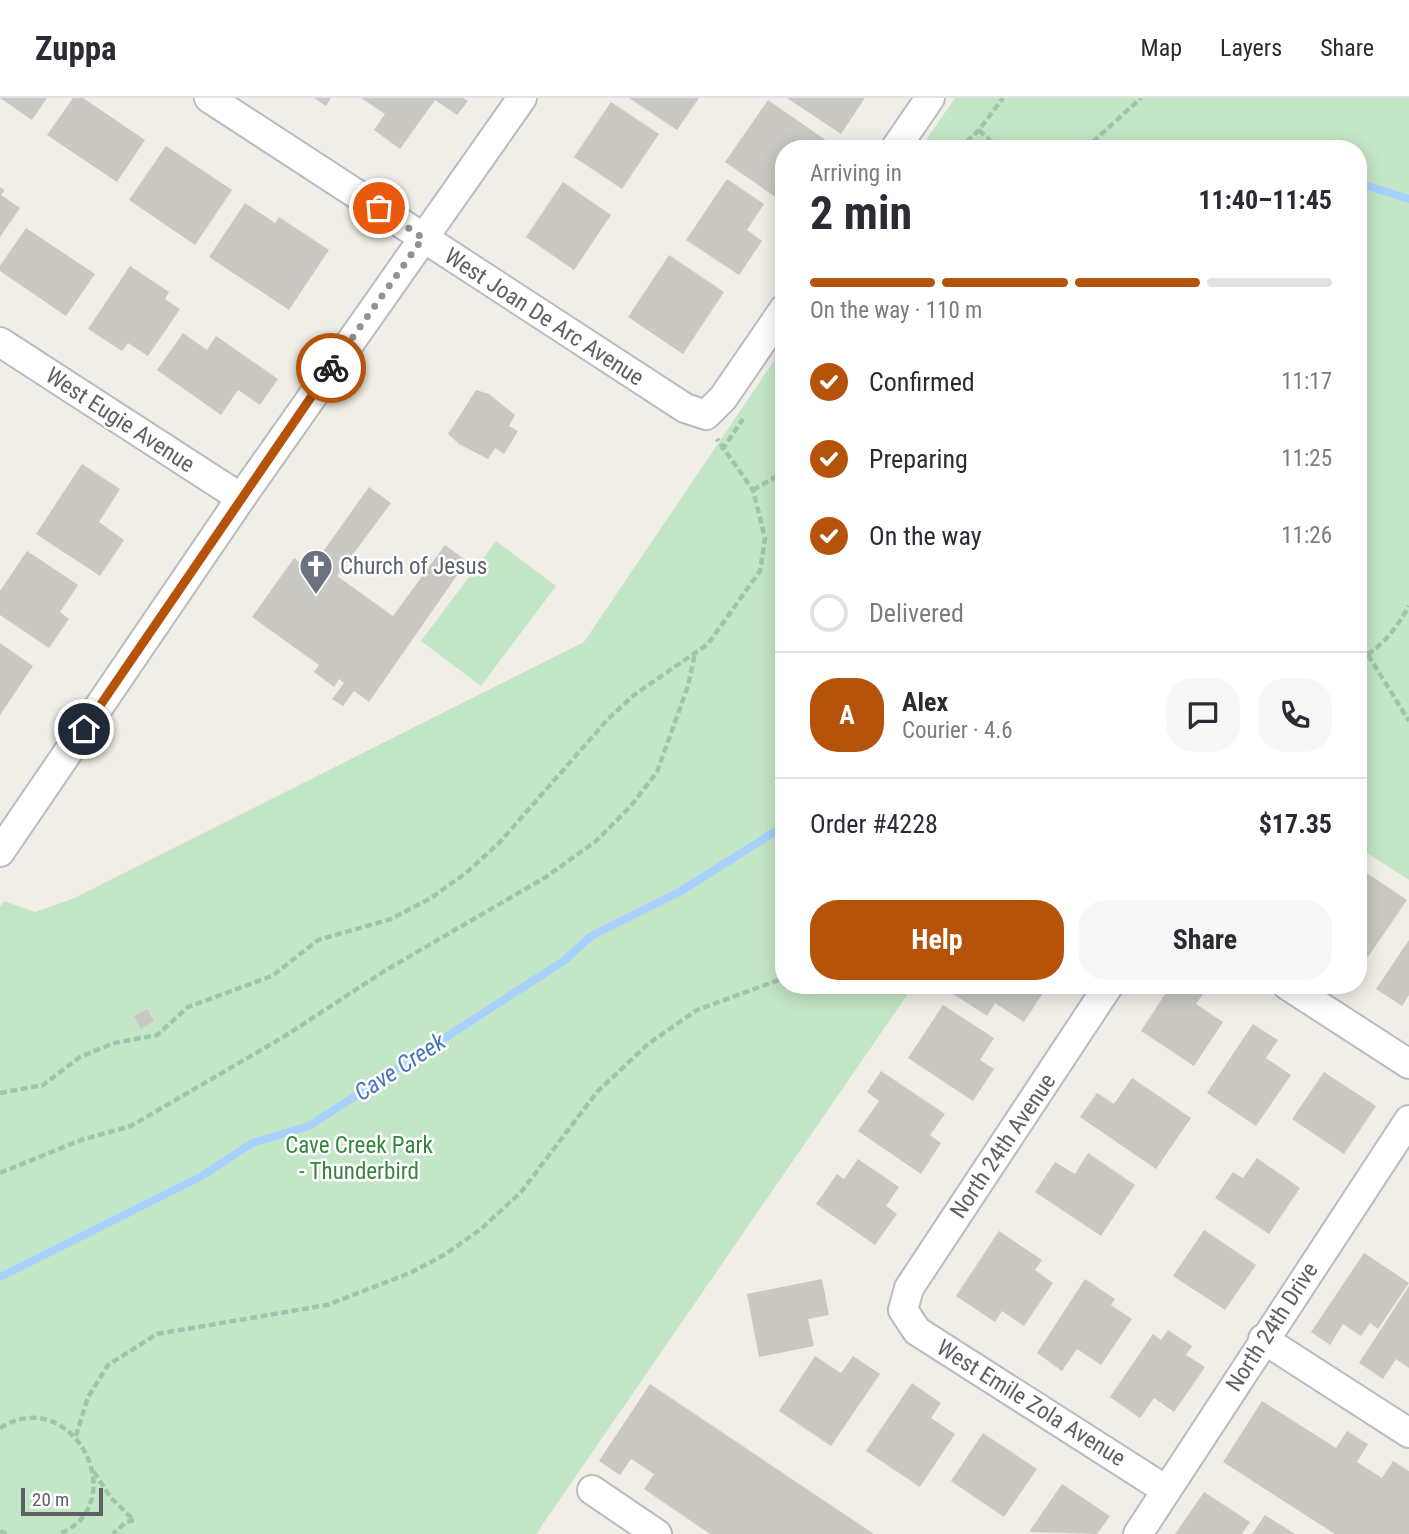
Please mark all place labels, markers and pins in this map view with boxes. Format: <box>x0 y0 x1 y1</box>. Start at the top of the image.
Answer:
pin <box>349 178 409 238</box>
church icon: Church of Jesus <box>297 547 335 596</box>
place label: Church of Jesus <box>340 553 487 580</box>
pin <box>54 699 114 759</box>

